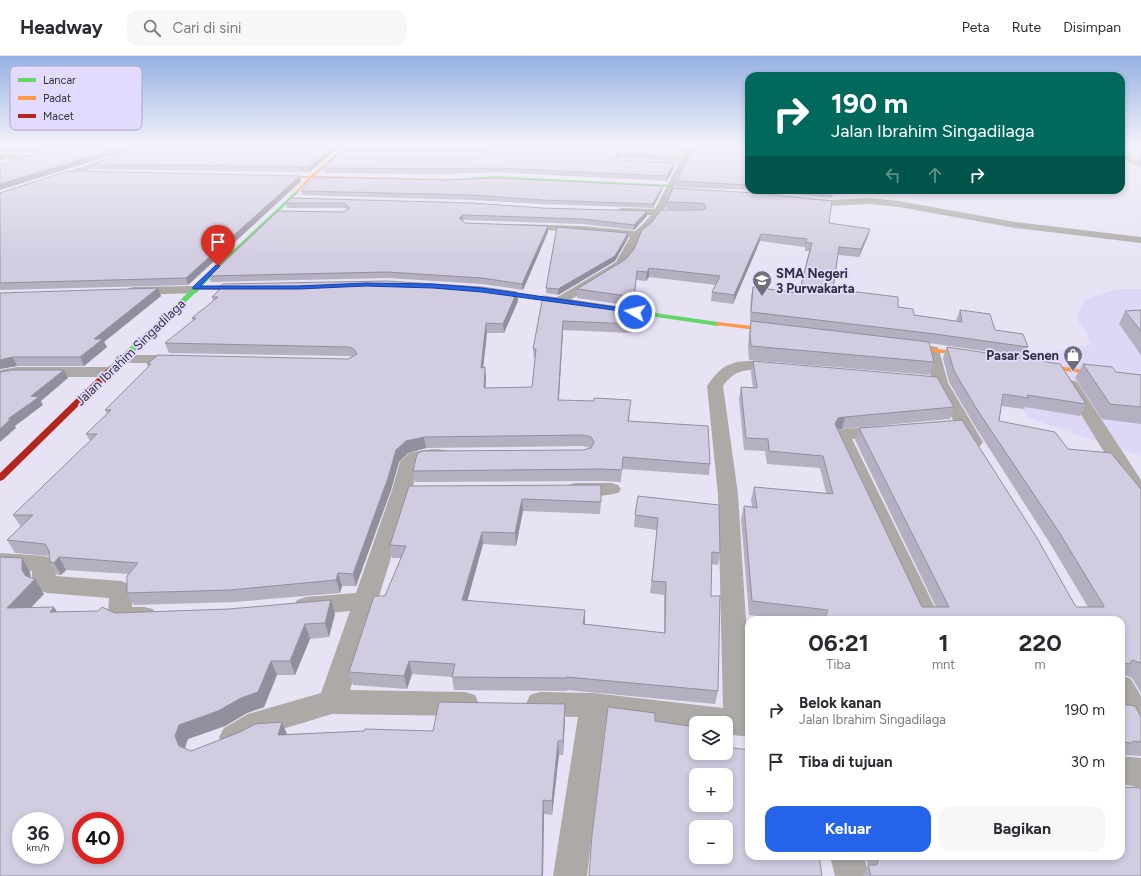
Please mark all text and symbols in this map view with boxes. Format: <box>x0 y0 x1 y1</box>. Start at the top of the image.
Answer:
search box <box>127 10 407 46</box>
text: Headway <box>20 16 103 39</box>
icon: search <box>141 17 163 39</box>
text: Cari di sini <box>173 19 242 37</box>
text: Peta <box>962 19 990 36</box>
text: Rute <box>1012 19 1041 36</box>
text: Disimpan <box>1063 19 1121 36</box>
legend <box>10 66 142 130</box>
text: Lancar <box>43 74 76 87</box>
text: 190 m <box>831 86 908 120</box>
icon: right <box>765 88 817 140</box>
text: Padat <box>43 92 71 105</box>
text: Macet <box>43 110 74 123</box>
text: Jalan Ibrahim Singadilaga <box>831 120 1034 142</box>
icon: left <box>882 164 904 186</box>
icon: ahead <box>924 164 946 186</box>
icon: right <box>966 164 988 186</box>
pin <box>201 225 235 266</box>
icon: arrive <box>207 231 229 253</box>
place label: SMA Negeri 3 Purwakarta <box>776 266 855 296</box>
school or university icon: SMA Negeri 3 Purwakarta <box>751 269 773 297</box>
position arrow <box>614 291 656 333</box>
street label: Jalan Ibrahim Singadilaga <box>72 296 188 409</box>
shop icon: Pasar Senen <box>1062 344 1084 372</box>
place label: Pasar Senen <box>986 348 1059 363</box>
text: 06:21 <box>808 628 869 657</box>
text: 1 <box>939 628 949 657</box>
text: 220 <box>1018 628 1062 657</box>
text: Tiba <box>826 657 851 672</box>
text: mnt <box>932 657 955 672</box>
text: m <box>1035 657 1046 672</box>
text: Belok kanan <box>799 694 881 712</box>
icon: right <box>765 699 787 721</box>
text: 190 m <box>1064 701 1105 719</box>
text: Jalan Ibrahim Singadilaga <box>799 712 946 727</box>
map controls <box>689 716 733 864</box>
button: layers <box>689 716 733 760</box>
icon: arrive <box>765 751 787 773</box>
text: Tiba di tujuan <box>799 753 893 771</box>
text: 30 m <box>1071 753 1105 771</box>
button: + <box>689 768 733 812</box>
button: Keluar <box>765 806 931 852</box>
button: Bagikan <box>939 806 1105 852</box>
speed limit sign: 40 <box>72 812 124 864</box>
button: − <box>689 820 733 864</box>
text: 36 <box>27 821 49 845</box>
text: km/h <box>27 841 49 854</box>

